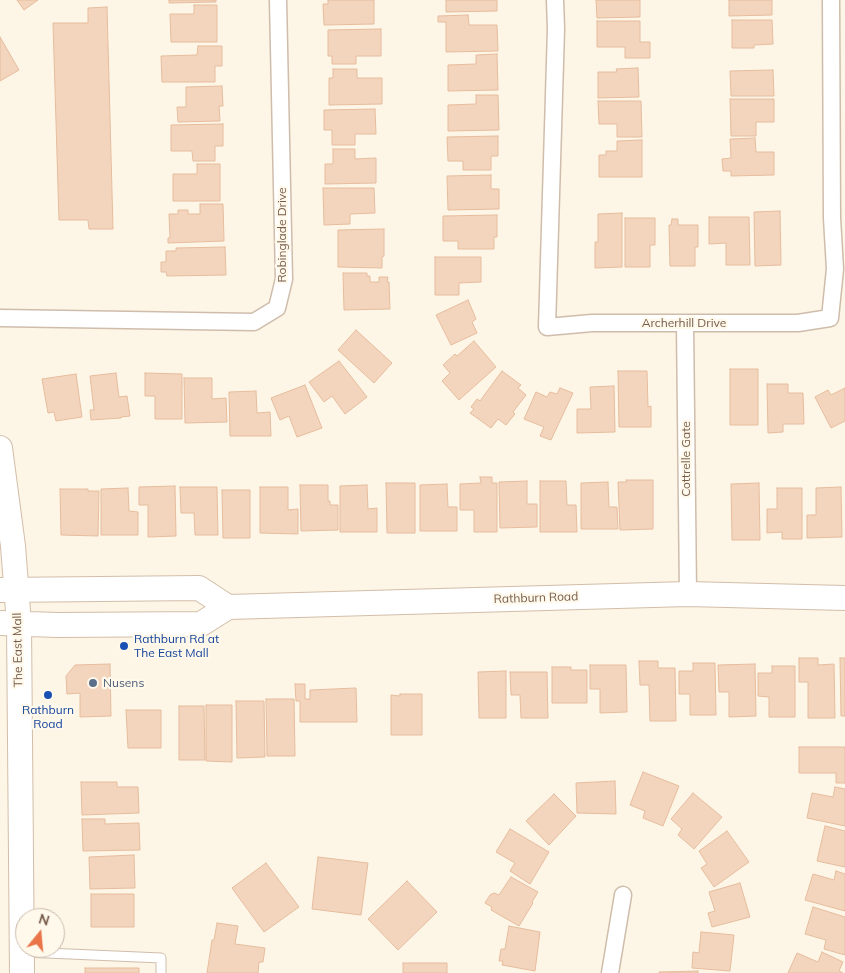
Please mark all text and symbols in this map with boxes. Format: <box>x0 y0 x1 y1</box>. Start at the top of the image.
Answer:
street label: Robinglade Drive <box>275 187 289 283</box>
street label: Archerhill Drive <box>642 316 726 330</box>
street label: Cottrelle Gate <box>679 421 693 497</box>
street label: Rathburn Road <box>493 589 579 607</box>
street label: The East Mall <box>10 613 26 687</box>
place label: Rathburn Rd at The East Mall <box>134 632 219 660</box>
marker: Rathburn Rd at The East Mall <box>118 640 130 652</box>
place label: Nusens <box>103 676 144 690</box>
marker: Nusens <box>87 677 99 689</box>
marker: Rathburn Road <box>42 689 54 701</box>
place label: Rathburn Road <box>22 703 74 731</box>
north arrow <box>15 908 65 958</box>
text: N <box>36 909 52 930</box>

